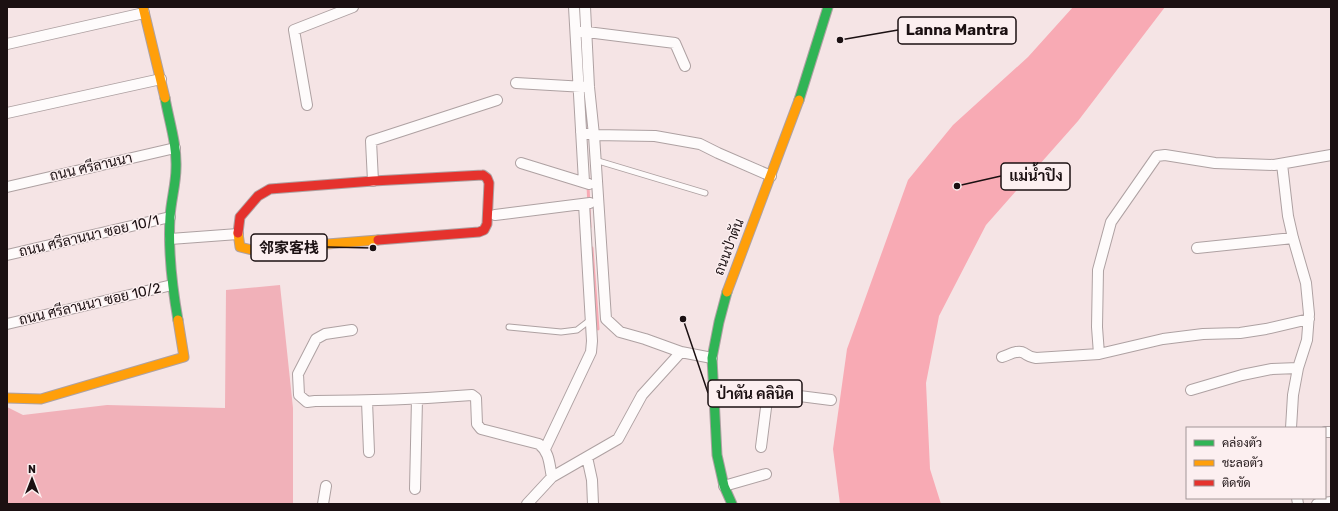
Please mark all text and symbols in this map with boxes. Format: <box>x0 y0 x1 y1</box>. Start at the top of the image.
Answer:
callout: Lanna Mantra <box>898 17 1016 44</box>
text: Lanna Mantra <box>906 21 1008 39</box>
street label: ถนน ศรีลานนา <box>48 148 134 185</box>
text: แม่น้ำปิง <box>1009 162 1063 185</box>
callout: แม่น้ำปิง <box>1001 163 1070 190</box>
street label: ถนน ศรีลานนา ซอย 10/1 <box>17 211 161 260</box>
street label: ถนนป่าตัน <box>710 216 748 278</box>
callout: 邻家客栈 <box>251 234 327 261</box>
text: 邻家客栈 <box>259 239 319 257</box>
street label: ถนน ศรีลานนา ซอย 10/2 <box>17 278 163 329</box>
callout: ป่าตัน คลินิค <box>708 380 802 407</box>
text: ป่าตัน คลินิค <box>716 384 794 403</box>
legend <box>1186 427 1326 499</box>
text: คล่องตัว <box>1222 436 1262 450</box>
text: ชะลอตัว <box>1222 456 1263 470</box>
north arrow <box>12 459 52 499</box>
text: N <box>28 463 36 476</box>
text: ติดขัด <box>1222 476 1251 490</box>

